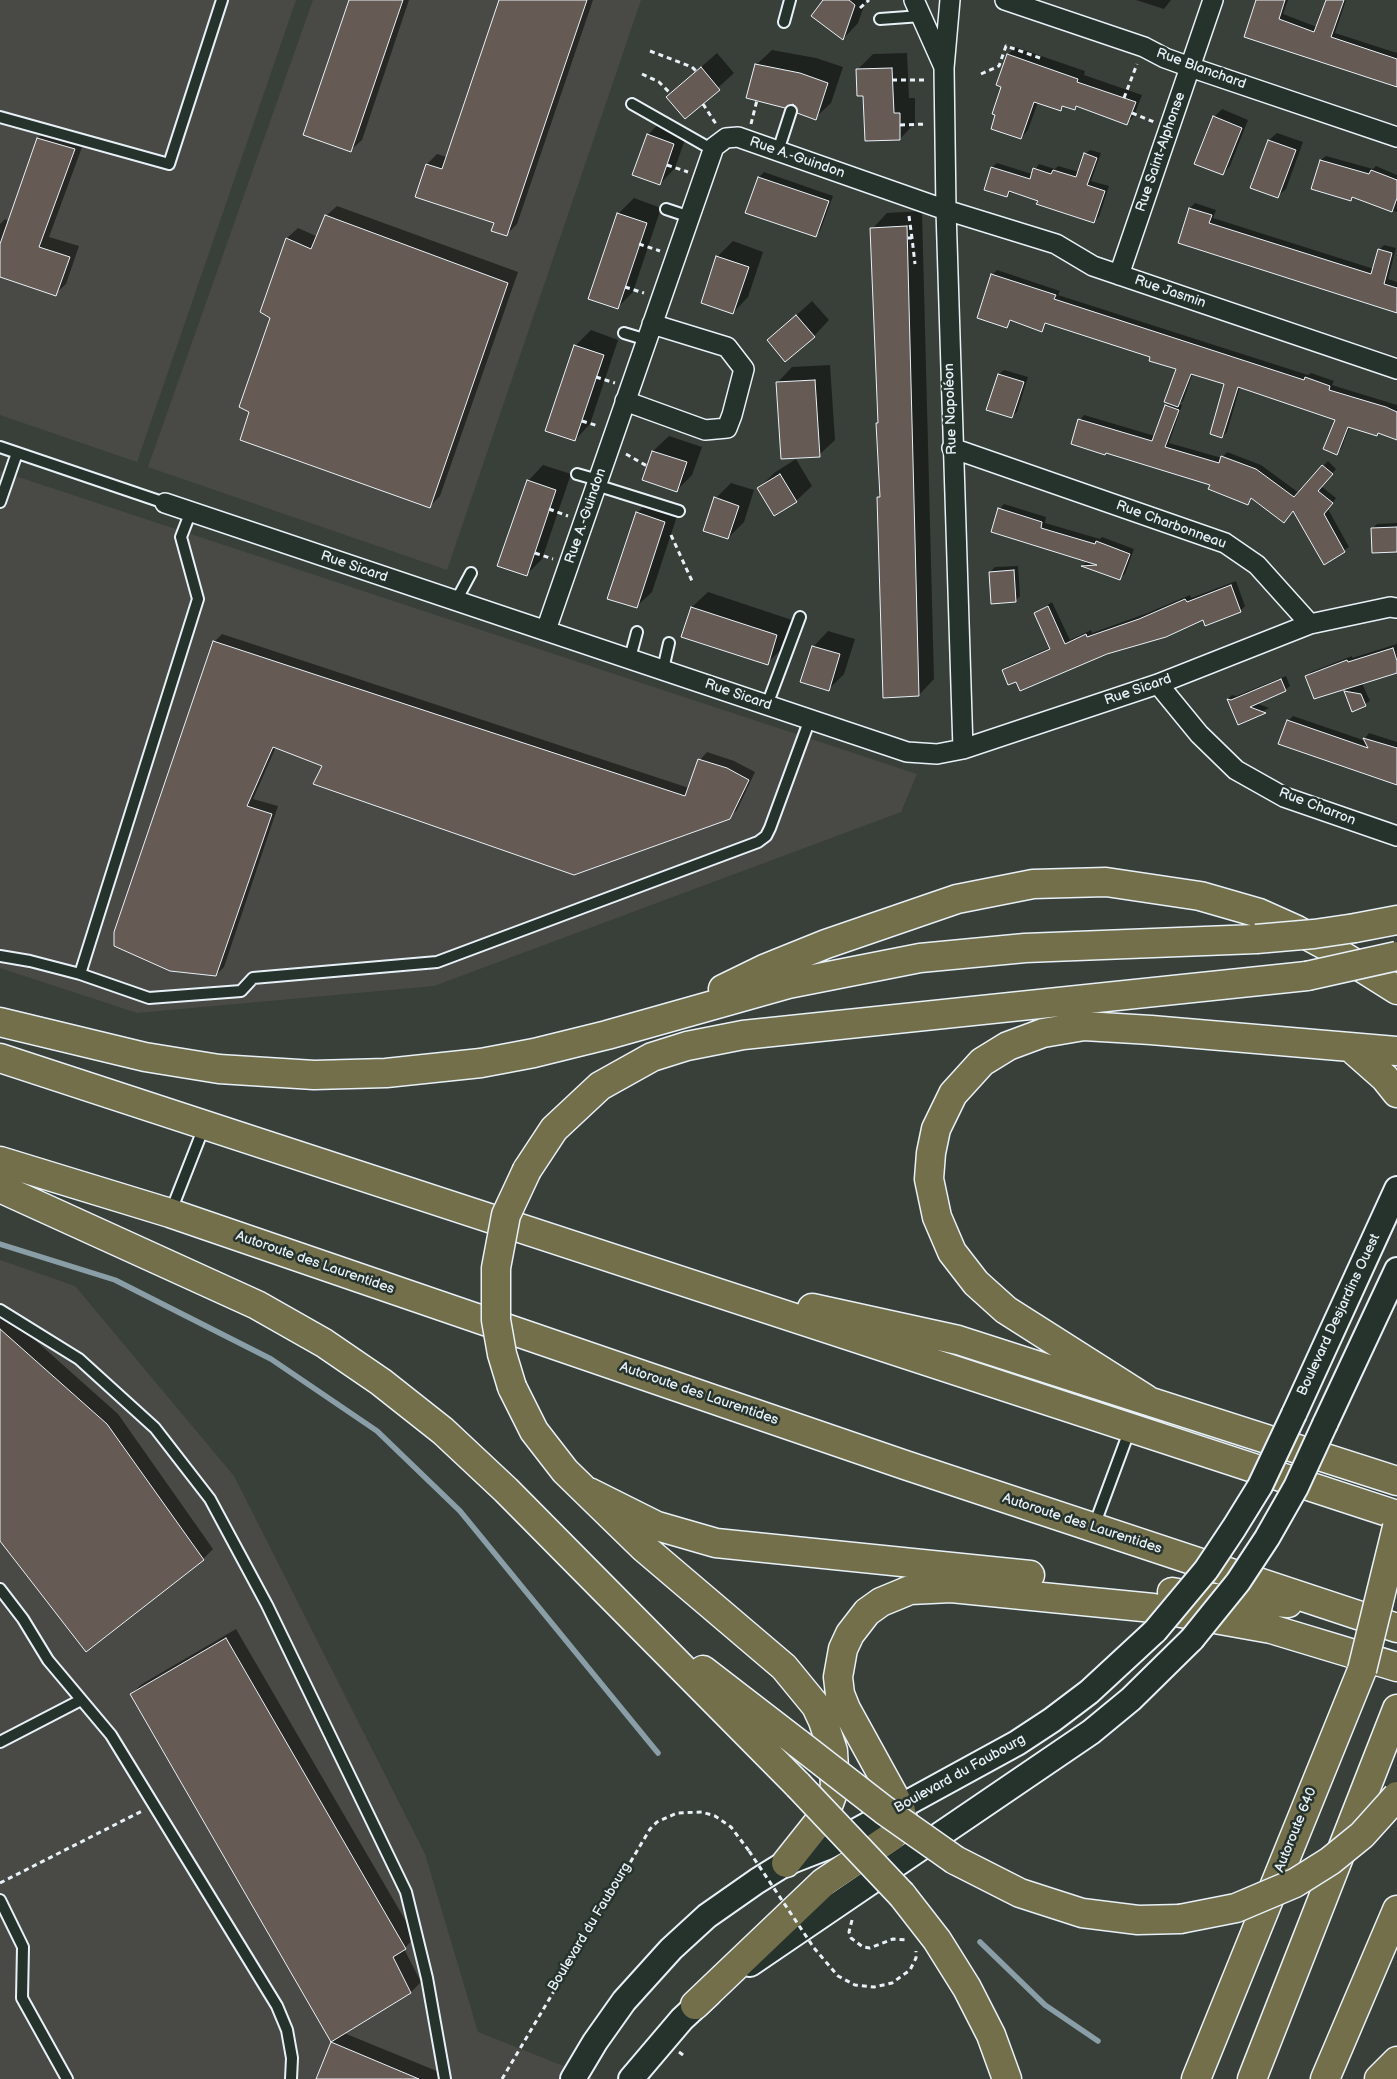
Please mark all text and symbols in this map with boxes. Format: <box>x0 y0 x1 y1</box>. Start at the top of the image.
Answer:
street label: Rue Blanchard <box>1154 45 1248 93</box>
street label: Rue Saint-Alphonse <box>1133 90 1189 214</box>
street label: Rue A.-Guindon <box>747 134 847 182</box>
street label: Rue Jasmin <box>1132 272 1208 312</box>
street label: Rue Napoléon <box>941 363 961 455</box>
street label: Rue A.-Guindon <box>562 466 610 566</box>
street label: Rue Charbonneau <box>1114 497 1228 553</box>
street label: Rue Sicard <box>318 548 390 586</box>
street label: Rue Sicard <box>1102 671 1174 709</box>
street label: Rue Sicard <box>702 676 774 714</box>
street label: Rue Charron <box>1276 785 1358 829</box>
street label: Autoroute des Laurentides <box>234 1228 396 1298</box>
street label: Boulevard Desjardins Ouest <box>1294 1231 1384 1399</box>
street label: Autoroute des Laurentides <box>618 1359 780 1429</box>
street label: Autoroute des Laurentides <box>1000 1490 1164 1558</box>
street label: Boulevard du Faubourg <box>892 1731 1028 1817</box>
street label: Autoroute 640 <box>1271 1785 1321 1875</box>
street label: Boulevard du Faubourg <box>545 1860 635 1994</box>

